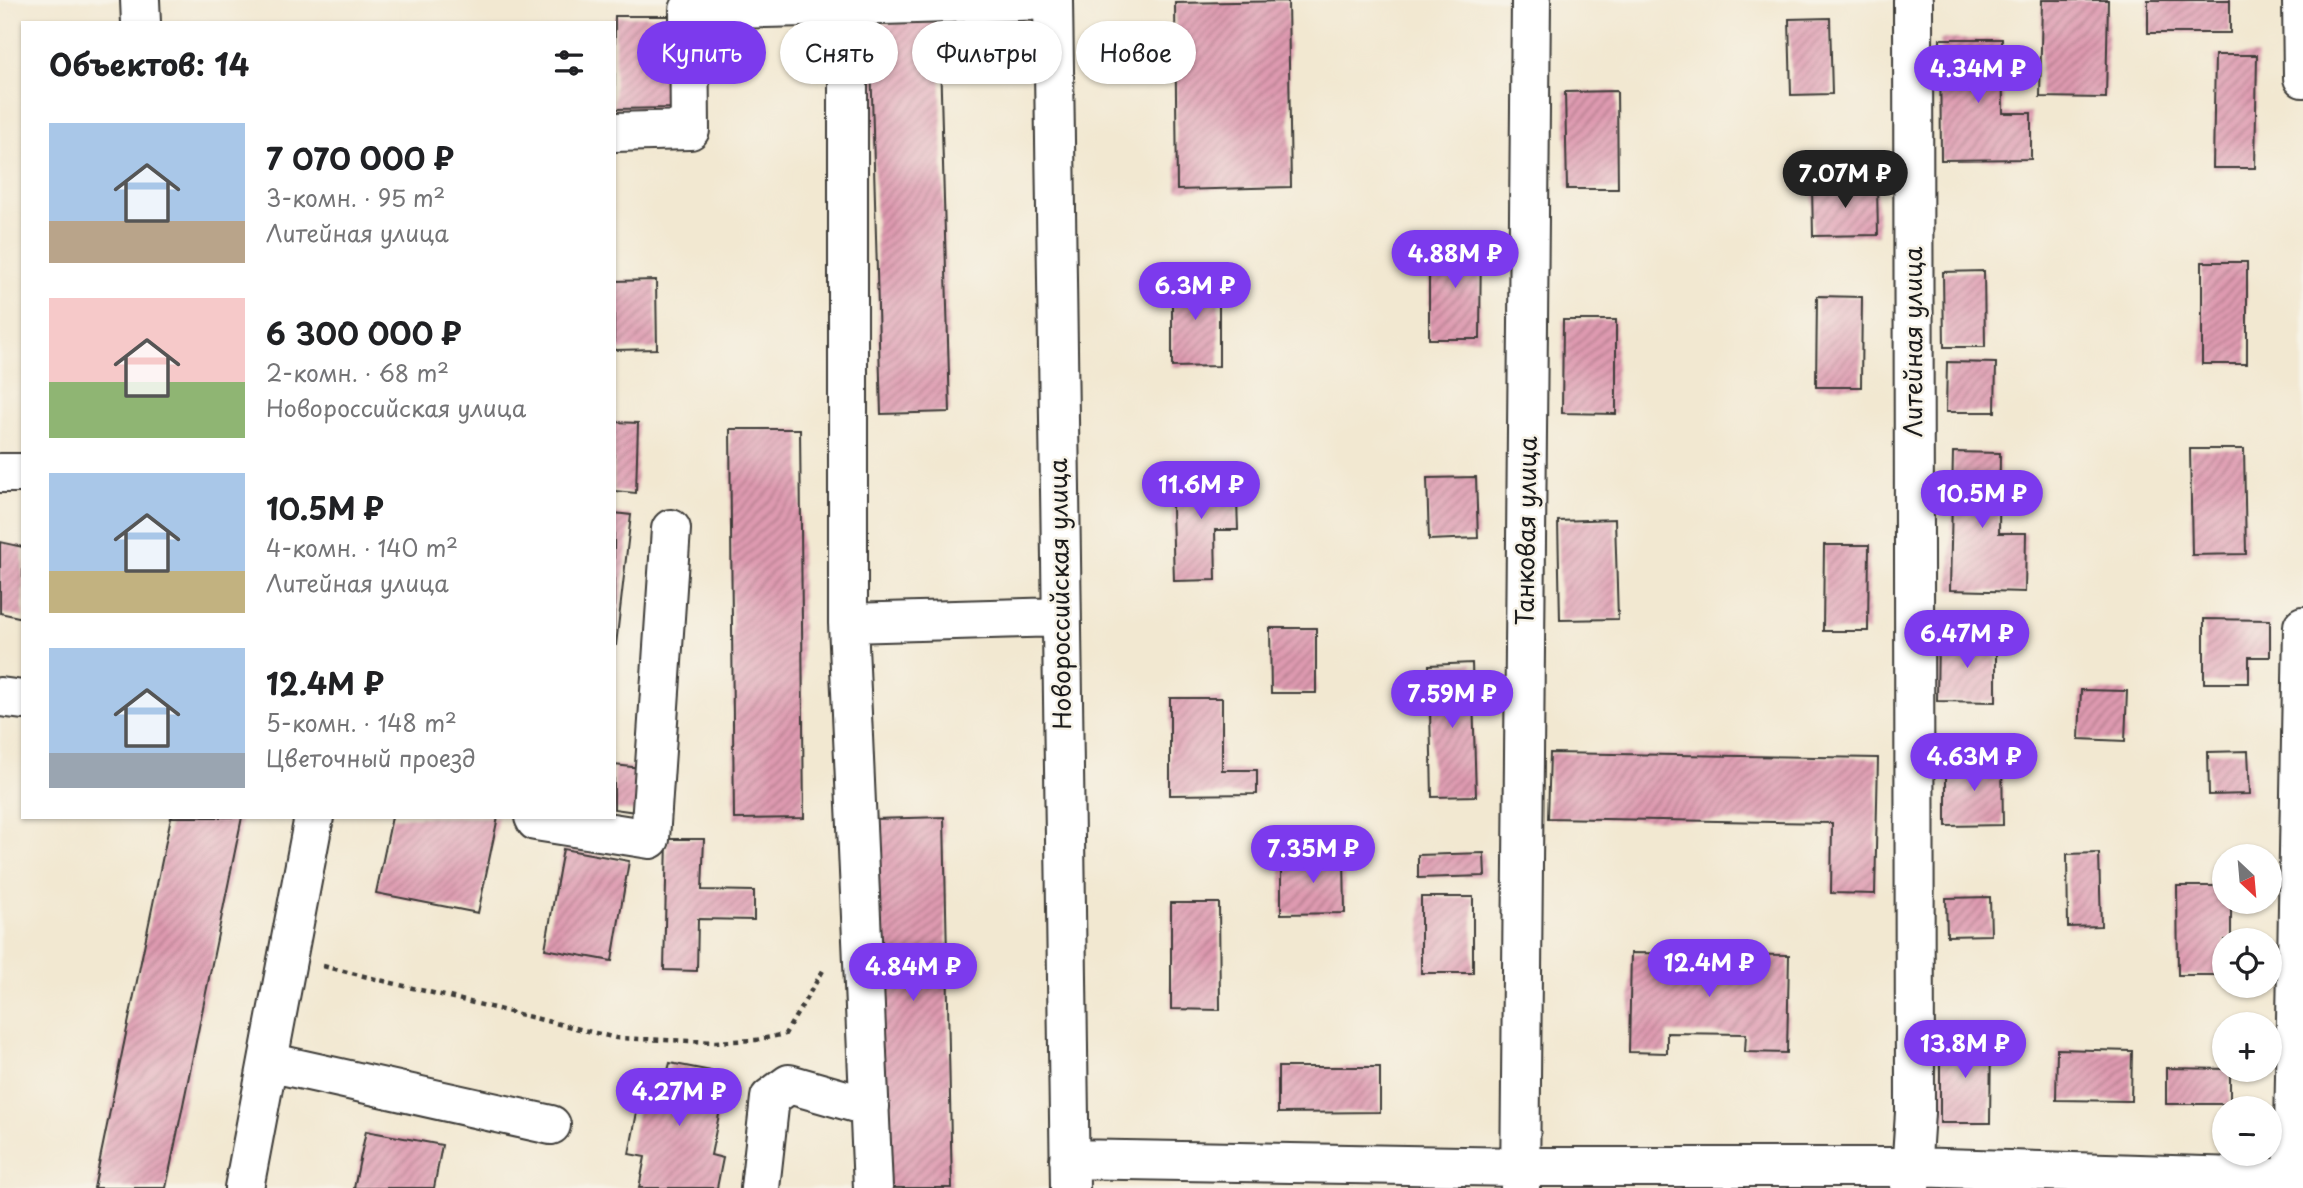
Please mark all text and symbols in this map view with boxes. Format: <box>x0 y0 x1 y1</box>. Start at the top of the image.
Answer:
chip: Купить <box>637 21 766 84</box>
chip: Снять <box>780 21 898 84</box>
chip: Фильтры <box>912 21 1062 84</box>
chip: Новое <box>1076 21 1196 84</box>
text: Объектов: 14 <box>49 41 249 86</box>
icon: filters <box>550 44 588 82</box>
pin: 4.34M ₽ <box>1913 46 2043 105</box>
text: 4.34M ₽ <box>1930 50 2026 85</box>
text: 7 070 000 ₽ <box>266 135 454 180</box>
pin: 7.07M ₽ <box>1780 150 1910 210</box>
icon: home <box>105 151 189 235</box>
text: 7.07M ₽ <box>1799 155 1891 190</box>
text: 3-комн. · 95 m² <box>266 180 445 215</box>
text: Литейная улица <box>266 215 449 250</box>
pin: 4.88M ₽ <box>1390 230 1520 290</box>
text: 4.88M ₽ <box>1408 235 1502 270</box>
street label: Литейная улица <box>1894 247 1930 437</box>
pin: 6.3M ₽ <box>1138 262 1252 322</box>
text: 6.3M ₽ <box>1155 267 1235 302</box>
text: 6 300 000 ₽ <box>266 310 462 355</box>
icon: home <box>105 326 189 410</box>
text: 2-комн. · 68 m² <box>266 355 449 390</box>
text: Новороссийская улица <box>266 390 526 425</box>
street label: Танковая улица <box>1505 436 1545 626</box>
street label: Новороссийская улица <box>1039 458 1079 730</box>
pin: 11.6M ₽ <box>1136 462 1266 521</box>
text: 11.6M ₽ <box>1158 466 1244 501</box>
pin: 10.5M ₽ <box>1917 470 2047 530</box>
text: 10.5M ₽ <box>1937 475 2027 510</box>
text: 10.5M ₽ <box>266 485 384 530</box>
icon: home <box>105 501 189 585</box>
text: 4-комн. · 140 m² <box>266 530 458 565</box>
text: Литейная улица <box>266 565 449 600</box>
pin: 6.47M ₽ <box>1902 610 2032 670</box>
text: 6.47M ₽ <box>1920 615 2014 650</box>
text: 12.4M ₽ <box>266 660 384 705</box>
pin: 7.59M ₽ <box>1387 670 1517 730</box>
text: 7.59M ₽ <box>1407 675 1497 710</box>
icon: home <box>105 676 189 760</box>
text: 5-комн. · 148 m² <box>266 705 457 740</box>
pin: 4.63M ₽ <box>1909 734 2039 793</box>
text: 4.63M ₽ <box>1926 738 2022 773</box>
text: Цветочный проезд <box>266 740 476 775</box>
pin: 7.35M ₽ <box>1248 826 1378 885</box>
text: 7.35M ₽ <box>1267 830 1359 865</box>
north arrow <box>2212 844 2282 914</box>
map controls <box>2212 844 2282 1166</box>
button: locate <box>2212 928 2282 998</box>
pin: 12.4M ₽ <box>1644 940 1774 999</box>
pin: 4.84M ₽ <box>848 944 978 1003</box>
text: 12.4M ₽ <box>1664 944 1754 979</box>
text: 4.84M ₽ <box>865 948 961 983</box>
button: + <box>2212 1012 2282 1082</box>
pin: 13.8M ₽ <box>1900 1020 2030 1080</box>
text: 13.8M ₽ <box>1920 1025 2010 1060</box>
pin: 4.27M ₽ <box>614 1068 744 1128</box>
text: 4.27M ₽ <box>632 1073 726 1108</box>
button: − <box>2212 1096 2282 1166</box>

